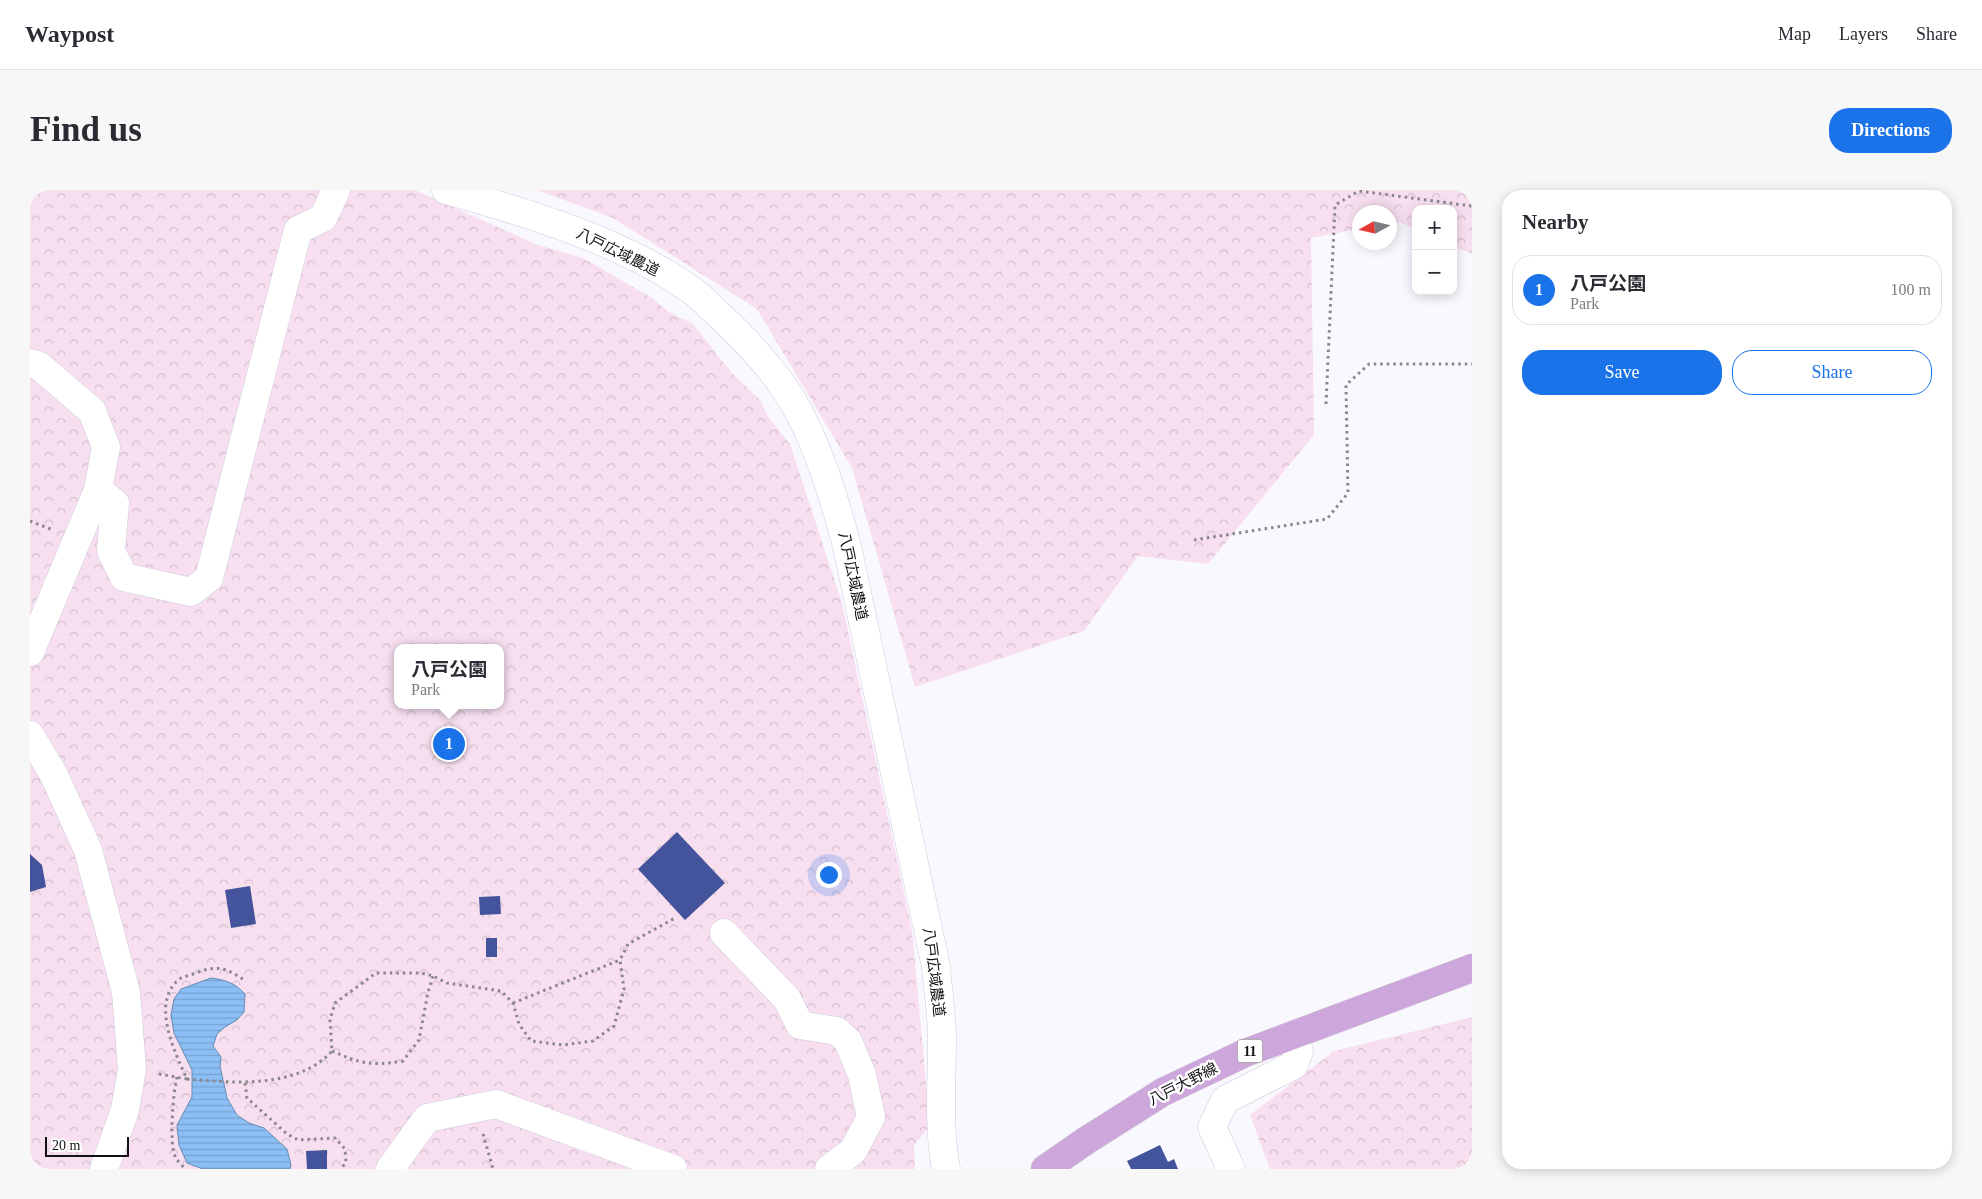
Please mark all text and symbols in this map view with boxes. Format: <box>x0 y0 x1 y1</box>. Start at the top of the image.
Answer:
text: Waypost <box>25 21 114 47</box>
text: Map <box>1778 24 1811 44</box>
text: Layers <box>1839 24 1888 44</box>
text: Share <box>1916 24 1957 44</box>
button: Directions <box>1829 108 1952 153</box>
text: Find us <box>30 110 142 149</box>
north arrow <box>1352 205 1397 250</box>
map controls <box>1412 205 1457 295</box>
button: + <box>1412 205 1457 250</box>
text: Nearby <box>1522 210 1589 234</box>
street label: 八戸広域農道 <box>574 225 662 279</box>
button: − <box>1412 250 1457 295</box>
text: 八戸公園 <box>1570 273 1646 294</box>
text: 1 <box>1535 281 1543 298</box>
text: 100 m <box>1891 281 1931 298</box>
text: Park <box>1570 295 1599 312</box>
button: Save <box>1522 350 1722 395</box>
button: Share <box>1732 350 1932 395</box>
street label: 八戸広域農道 <box>836 530 870 622</box>
popup <box>394 644 504 709</box>
text: 八戸公園 <box>411 659 487 680</box>
text: Park <box>411 681 440 698</box>
pin: 1 <box>433 725 465 763</box>
your location <box>816 862 842 888</box>
street label: 八戸広域農道 <box>921 926 947 1018</box>
road number: 11 <box>1238 1039 1262 1062</box>
street label: 八戸大野線 <box>1146 1060 1220 1108</box>
scale bar <box>45 1134 129 1157</box>
text: 20 m <box>52 1138 80 1153</box>

